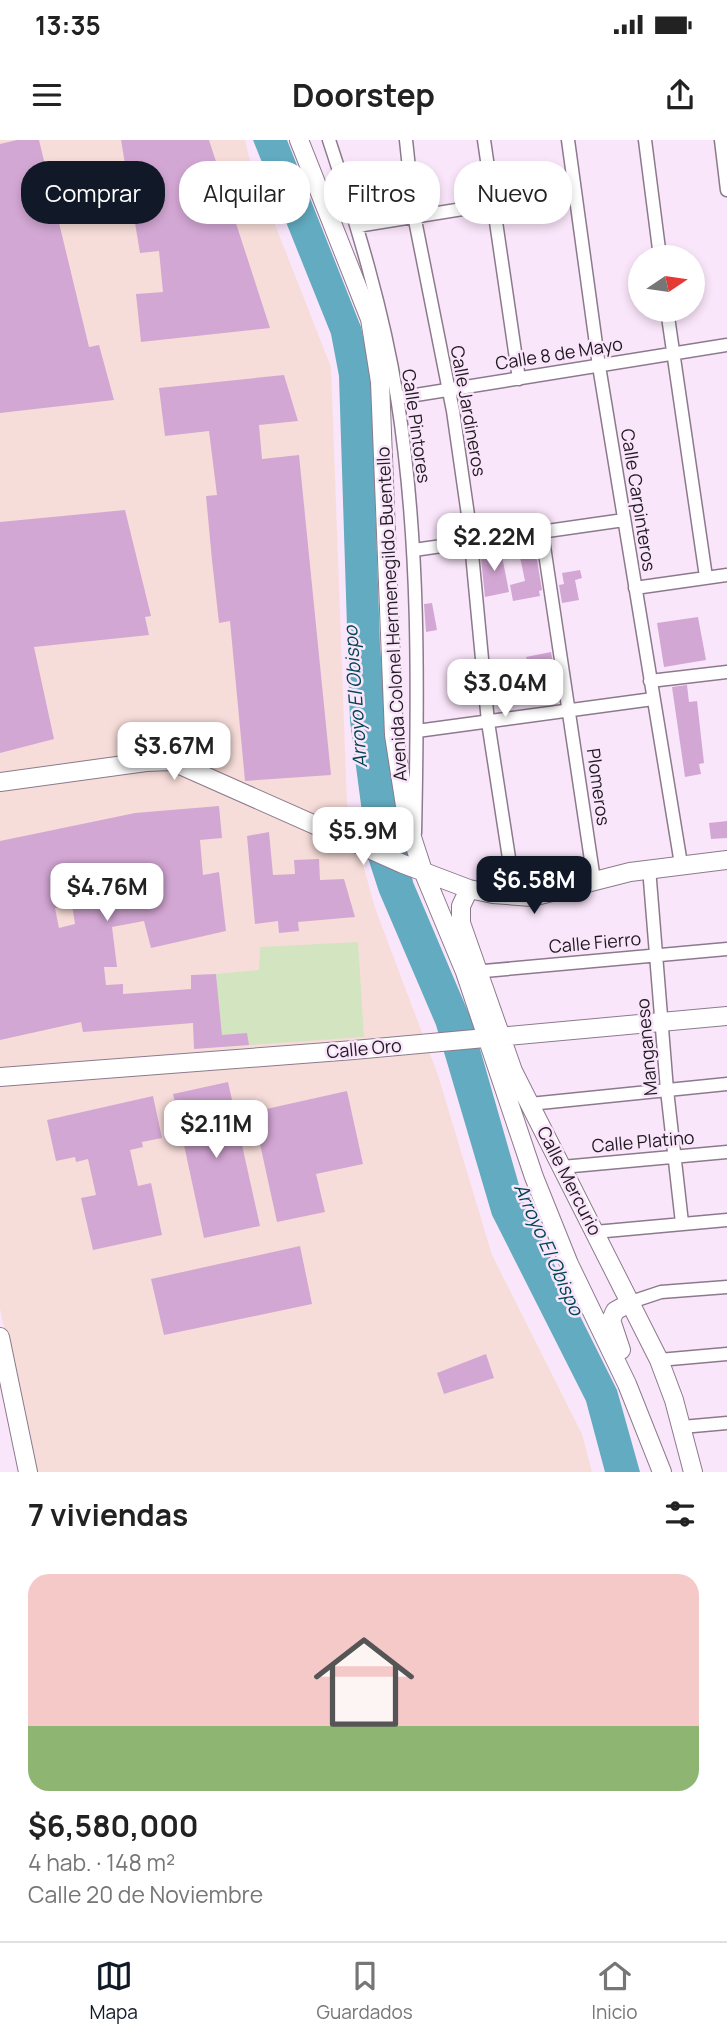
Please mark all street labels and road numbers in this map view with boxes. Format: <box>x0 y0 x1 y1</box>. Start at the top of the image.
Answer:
street label: Calle 8 de Mayo <box>493 331 624 375</box>
street label: Calle Jardineros <box>446 344 492 478</box>
street label: Calle Pintores <box>397 367 437 484</box>
street label: Calle Carpinteros <box>616 427 662 573</box>
street label: Avenida Colonel Hermenegildo Buentello <box>370 446 412 782</box>
street label: Plomeros <box>582 747 616 827</box>
street label: Calle Fierro <box>548 926 642 958</box>
street label: Manganeso <box>630 997 662 1097</box>
street label: Calle Oro <box>325 1033 403 1063</box>
street label: Calle Mercurio <box>532 1122 608 1239</box>
street label: Calle Platino <box>590 1125 695 1157</box>

